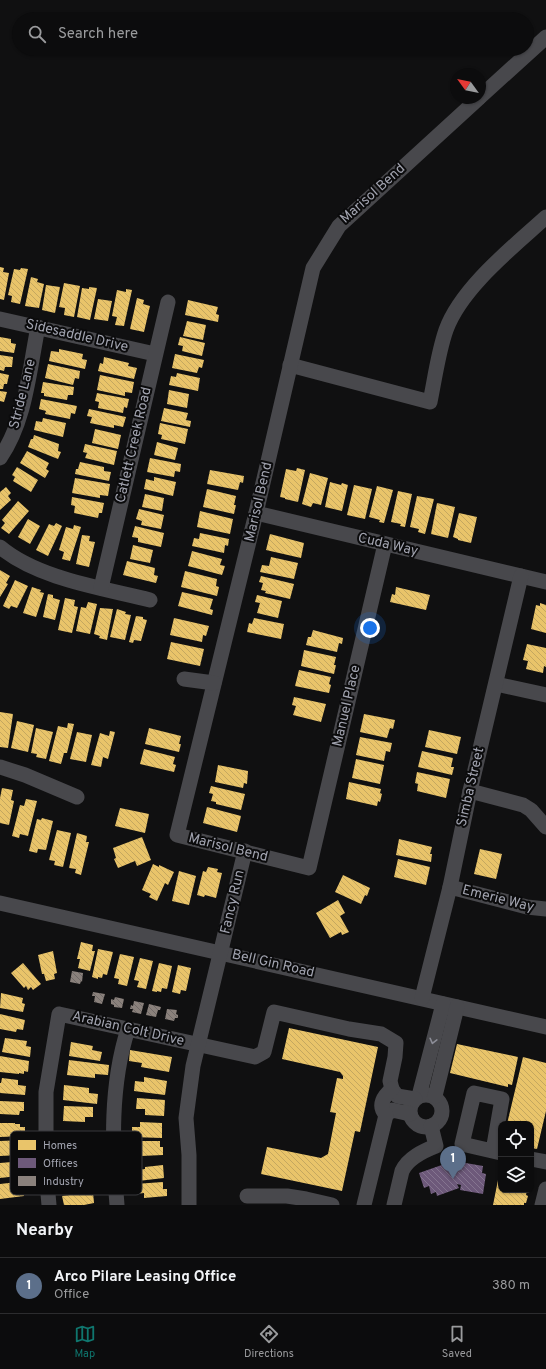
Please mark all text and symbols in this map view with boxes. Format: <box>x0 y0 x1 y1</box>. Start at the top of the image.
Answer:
search box <box>12 12 534 56</box>
icon: search <box>26 23 48 45</box>
text: Search here <box>58 25 138 44</box>
north arrow <box>450 68 486 104</box>
street label: Marisol Bend <box>337 160 409 228</box>
street label: Sidesaddle Drive <box>24 316 130 356</box>
street label: Stride Lane <box>6 357 40 431</box>
street label: Catlett Creek Road <box>112 385 156 505</box>
street label: Marisol Bend <box>242 460 276 544</box>
street label: Cuda Way <box>356 530 420 560</box>
your location <box>360 618 380 638</box>
street label: Manuel Place <box>329 664 365 748</box>
street label: Simba Street <box>454 746 488 828</box>
street label: Marisol Bend <box>186 830 270 866</box>
street label: Fancy Run <box>217 868 249 936</box>
street label: Emerie Way <box>460 882 536 916</box>
street label: Bell Gin Road <box>230 946 316 982</box>
street label: Arabian Colt Drive <box>70 1008 186 1050</box>
one-way arrow <box>430 1038 438 1045</box>
map controls <box>498 1121 534 1193</box>
button: locate <box>498 1121 534 1157</box>
legend <box>10 1131 142 1195</box>
text: Homes <box>43 1139 77 1153</box>
pin: 1 <box>440 1146 466 1179</box>
text: Offices <box>43 1157 78 1171</box>
button: layers <box>498 1157 534 1193</box>
text: Industry <box>43 1175 84 1189</box>
text: Nearby <box>16 1220 73 1242</box>
text: Arco Pilare Leasing Office <box>54 1268 236 1287</box>
text: 1 <box>26 1278 32 1294</box>
text: 380 m <box>492 1278 530 1294</box>
text: Office <box>54 1287 89 1303</box>
tab: Map <box>74 1323 96 1361</box>
tab: Directions <box>244 1323 294 1361</box>
tab: Saved <box>442 1323 472 1361</box>

